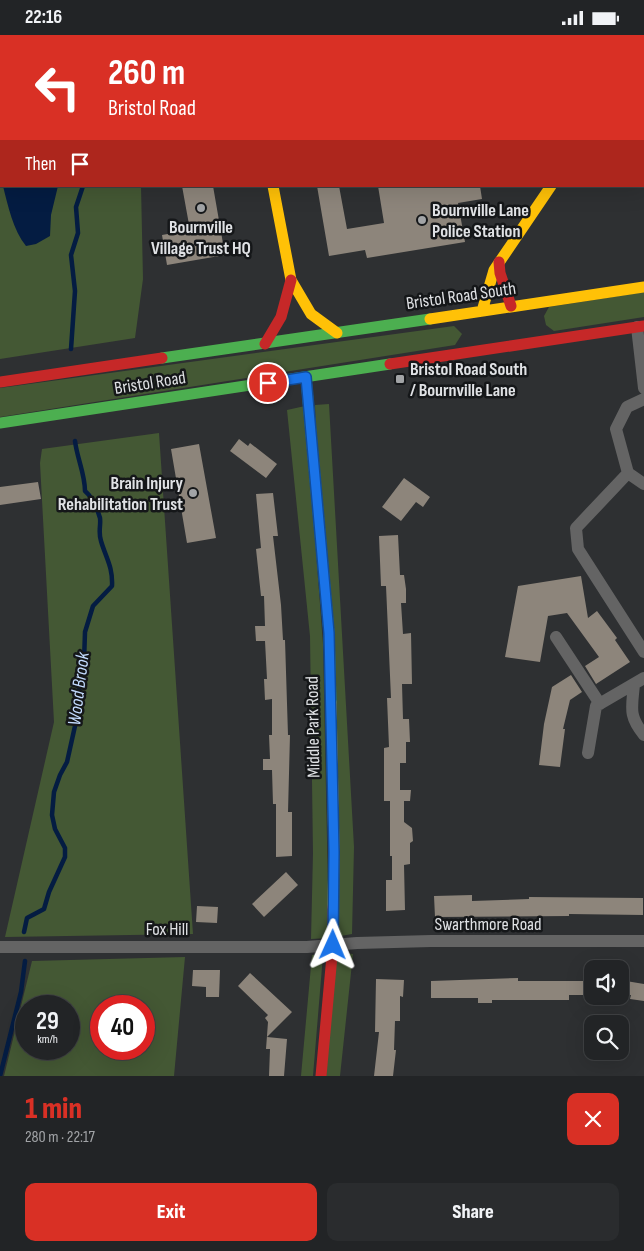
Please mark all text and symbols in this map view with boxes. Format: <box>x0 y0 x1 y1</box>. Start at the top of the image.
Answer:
text: 22:16 <box>25 6 62 29</box>
text: 260 m <box>108 52 185 95</box>
icon: left <box>25 55 90 120</box>
text: Bristol Road <box>108 95 196 122</box>
icon: arrive <box>66 150 94 178</box>
text: Then <box>25 153 56 176</box>
place label: Bournville Lane Police Station <box>432 200 529 242</box>
marker: Bournville Village Trust HQ <box>195 202 207 214</box>
marker: Bournville Lane Police Station <box>416 214 428 226</box>
place label: Bournville Village Trust HQ <box>151 217 251 259</box>
street label: Bristol Road South <box>405 278 517 314</box>
place label: Bristol Road South / Bournville Lane <box>410 359 527 401</box>
pin <box>247 362 289 404</box>
street label: Bristol Road <box>113 367 187 399</box>
icon: arrive <box>254 369 282 397</box>
marker: Bristol Road South / Bournville Lane <box>394 373 406 385</box>
place label: Brain Injury Rehabilitation Trust <box>58 473 184 515</box>
marker: Brain Injury Rehabilitation Trust <box>187 487 199 499</box>
water label: Wood Brook <box>63 650 95 727</box>
street label: Middle Park Road <box>302 676 324 778</box>
street label: Swarthmore Road <box>434 914 542 935</box>
position arrow <box>306 918 358 970</box>
street label: Fox Hill <box>146 919 188 940</box>
map controls <box>584 960 629 1060</box>
button: sound <box>584 960 629 1005</box>
speed limit sign: 40 <box>90 995 155 1060</box>
text: 29 <box>36 1006 59 1037</box>
button: search <box>584 1015 629 1060</box>
text: km/h <box>37 1032 58 1047</box>
text: 1 min <box>25 1091 82 1127</box>
button: close <box>567 1093 619 1145</box>
text: 280 m · 22:17 <box>25 1128 95 1147</box>
button: Exit <box>25 1183 317 1241</box>
button: Share <box>327 1183 619 1241</box>

